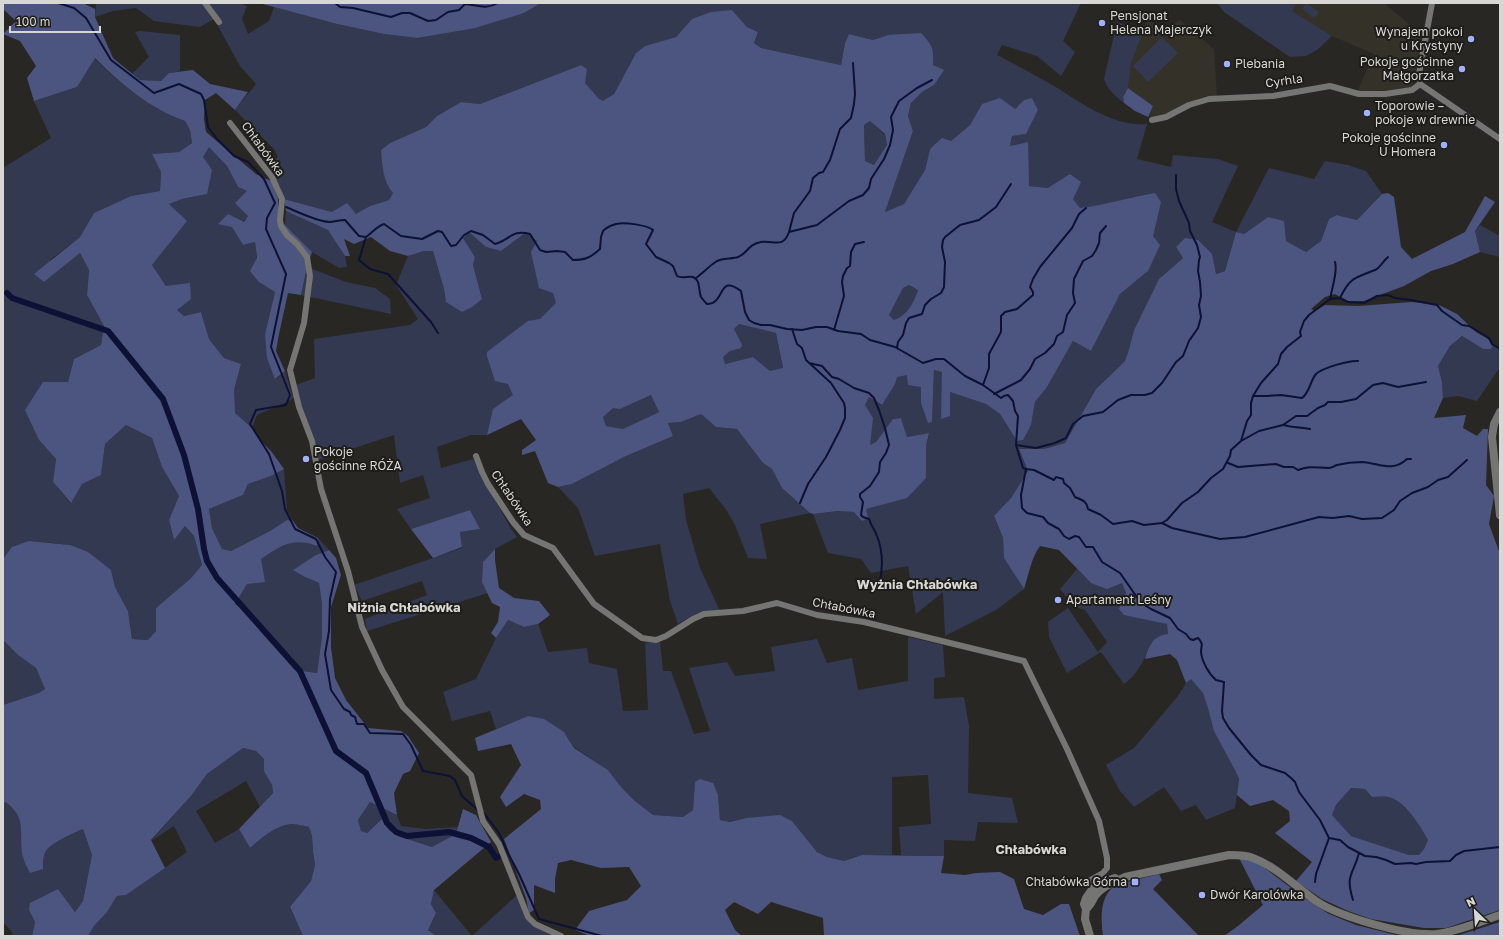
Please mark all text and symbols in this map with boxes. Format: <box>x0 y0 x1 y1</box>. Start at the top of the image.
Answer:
scale bar <box>10 8 100 34</box>
place label: Pensjonat Helena Majerczyk <box>1110 8 1212 37</box>
text: 100 m <box>16 14 50 29</box>
marker: Pensjonat Helena Majerczyk <box>1097 18 1107 28</box>
place label: Wynajem pokoi u Krystyny <box>1375 24 1463 53</box>
marker: Wynajem pokoi u Krystyny <box>1466 34 1476 44</box>
place label: Pokoje gościnne Małgorzatka <box>1360 54 1454 83</box>
place label: Plebania <box>1235 56 1285 71</box>
marker: Plebania <box>1222 59 1232 69</box>
marker: Pokoje gościnne Małgorzatka <box>1457 64 1467 74</box>
street label: Cyrhla <box>1264 70 1304 91</box>
place label: Toporowie – pokoje w drewnie <box>1375 98 1475 127</box>
marker: Toporowie – pokoje w drewnie <box>1362 108 1372 118</box>
street label: Chłabówka <box>239 118 288 179</box>
place label: Pokoje gościnne U Homera <box>1342 130 1436 159</box>
marker: Pokoje gościnne U Homera <box>1439 140 1449 150</box>
place label: Pokoje gościnne RÓŻA <box>314 444 402 473</box>
marker: Pokoje gościnne RÓŻA <box>301 454 311 464</box>
street label: Chłabówka <box>488 467 537 528</box>
district label: Wyżnia Chłabówka <box>857 576 978 592</box>
place label: Apartament Leśny <box>1066 592 1172 607</box>
street label: Chłabówka <box>811 594 877 621</box>
marker: Apartament Leśny <box>1053 595 1063 605</box>
district label: Niżnia Chłabówka <box>347 599 461 615</box>
district label: Chłabówka <box>995 841 1067 857</box>
place label: Chłabówka Górna <box>1025 874 1127 889</box>
marker: Chłabówka Górna <box>1130 877 1140 887</box>
place label: Dwór Karolówka <box>1210 887 1304 902</box>
marker: Dwór Karolówka <box>1197 890 1207 900</box>
north arrow <box>1455 891 1495 931</box>
text: N <box>1464 894 1477 909</box>

